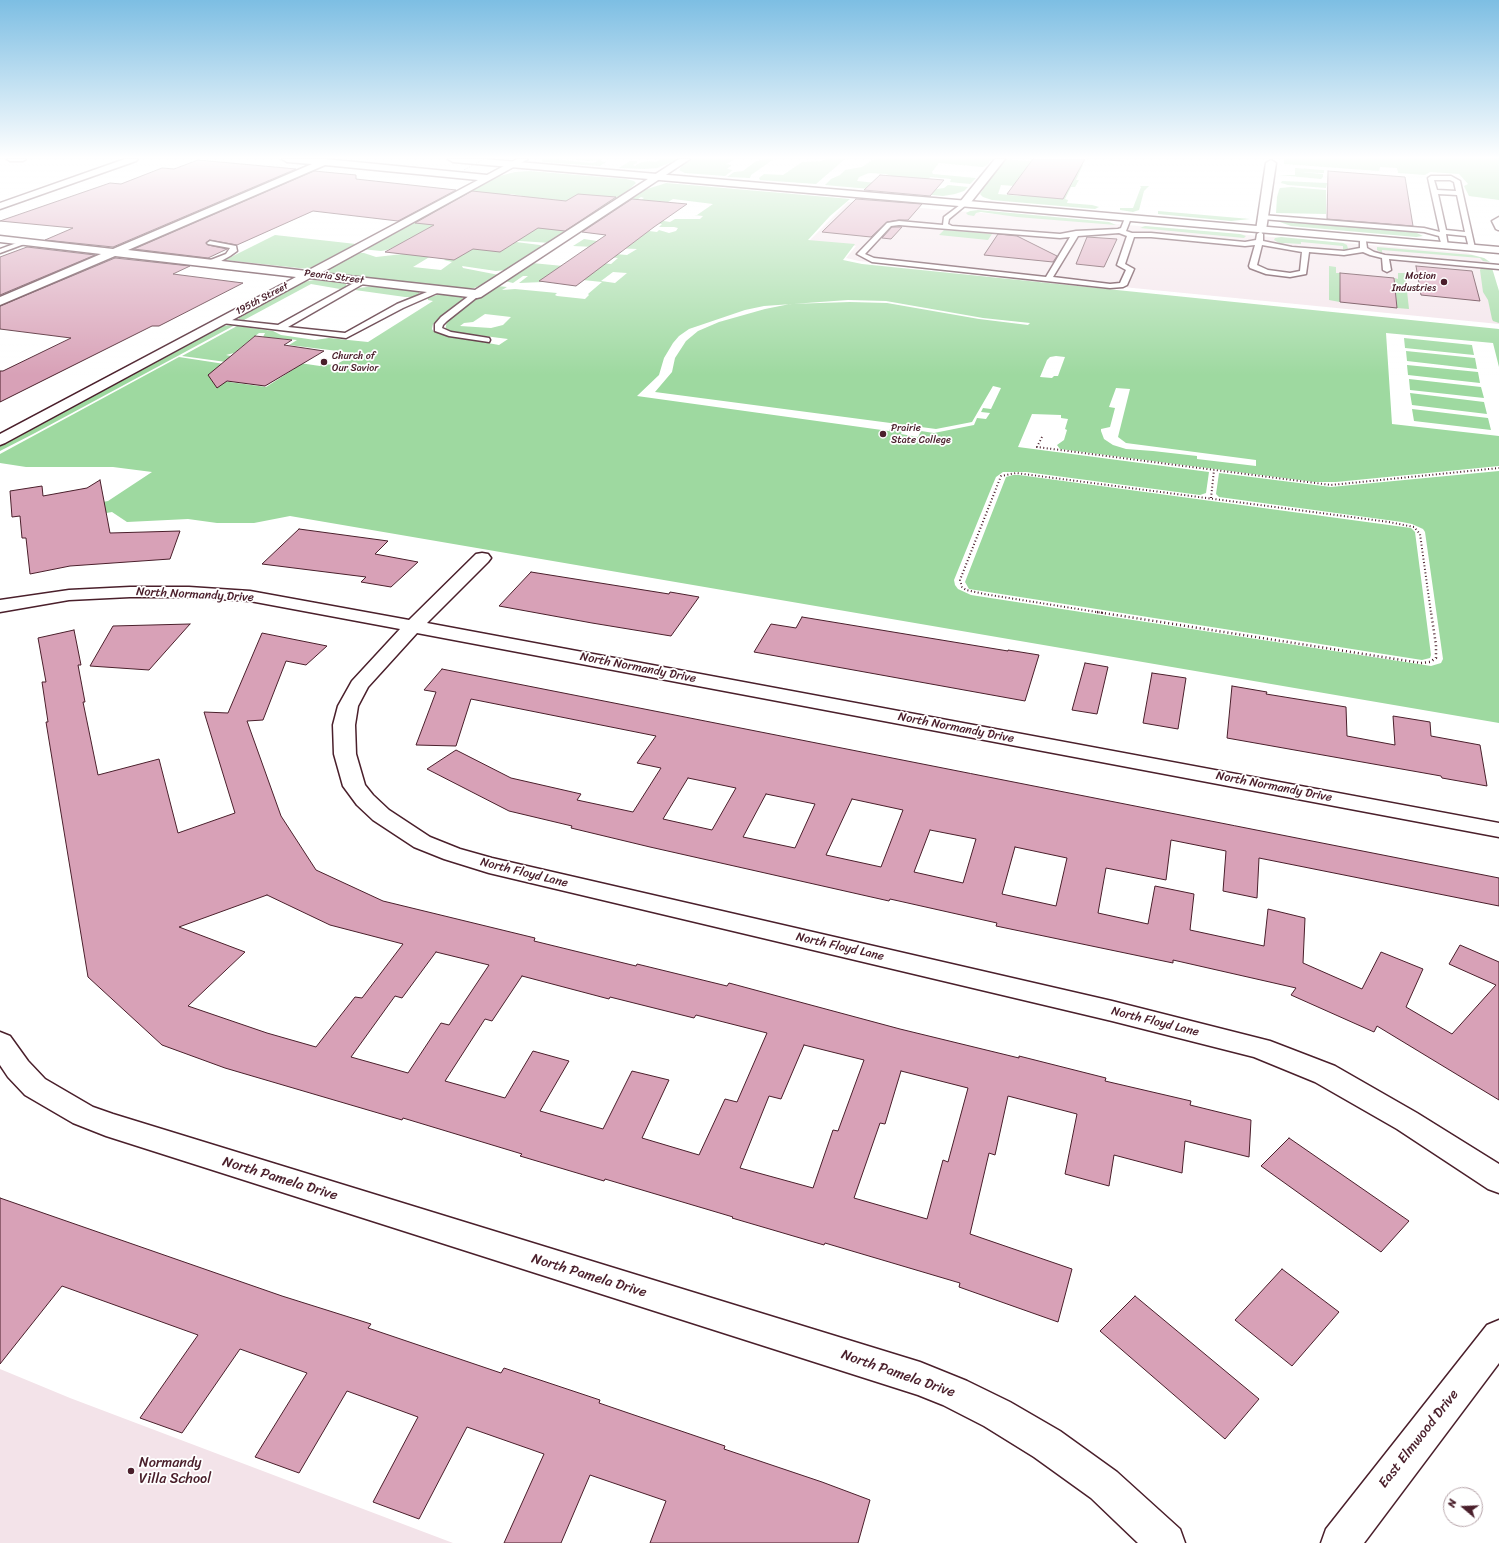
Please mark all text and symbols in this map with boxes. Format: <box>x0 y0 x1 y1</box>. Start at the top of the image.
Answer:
street label: Peoria Street <box>304 267 364 287</box>
place label: Motion Industries <box>1392 270 1436 294</box>
marker: Motion Industries <box>1439 277 1449 287</box>
street label: 195th Street <box>234 280 290 318</box>
place label: Church of Our Savior <box>332 350 378 374</box>
marker: Church of Our Savior <box>319 357 329 367</box>
place label: Prairie State College <box>891 422 951 446</box>
marker: Prairie State College <box>878 429 888 439</box>
street label: North Normandy Drive <box>136 585 254 605</box>
street label: North Normandy Drive <box>579 650 697 686</box>
street label: North Normandy Drive <box>897 710 1015 746</box>
street label: North Normandy Drive <box>1215 769 1333 805</box>
street label: North Floyd Lane <box>479 855 569 891</box>
street label: North Floyd Lane <box>795 930 885 964</box>
street label: North Floyd Lane <box>1110 1004 1200 1040</box>
street label: North Pamela Drive <box>220 1154 340 1204</box>
street label: North Pamela Drive <box>529 1251 649 1301</box>
street label: North Pamela Drive <box>839 1347 957 1401</box>
street label: East Elmwood Drive <box>1375 1387 1463 1491</box>
place label: Normandy Villa School <box>139 1455 211 1488</box>
marker: Normandy Villa School <box>126 1466 136 1476</box>
north arrow <box>1443 1487 1483 1527</box>
text: N <box>1442 1497 1462 1510</box>

